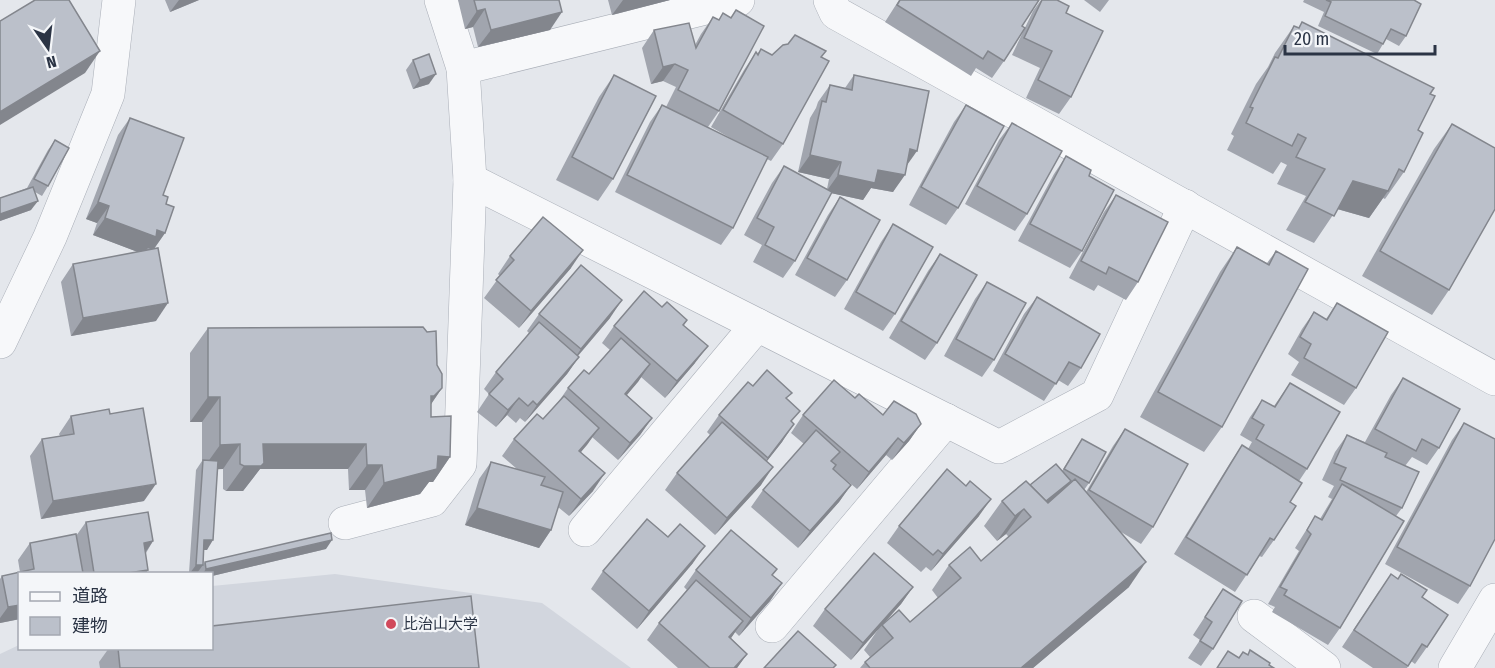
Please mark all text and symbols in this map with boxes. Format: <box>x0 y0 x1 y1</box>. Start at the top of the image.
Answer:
north arrow <box>18 18 78 78</box>
scale bar <box>1285 18 1435 56</box>
text: 20 m <box>1294 28 1329 50</box>
text: N <box>45 52 58 72</box>
legend <box>18 572 213 650</box>
text: 道路 <box>72 585 108 607</box>
text: 建物 <box>72 615 108 637</box>
place label: 比治山大学 <box>403 615 478 633</box>
marker: 比治山大学 <box>384 617 398 631</box>

